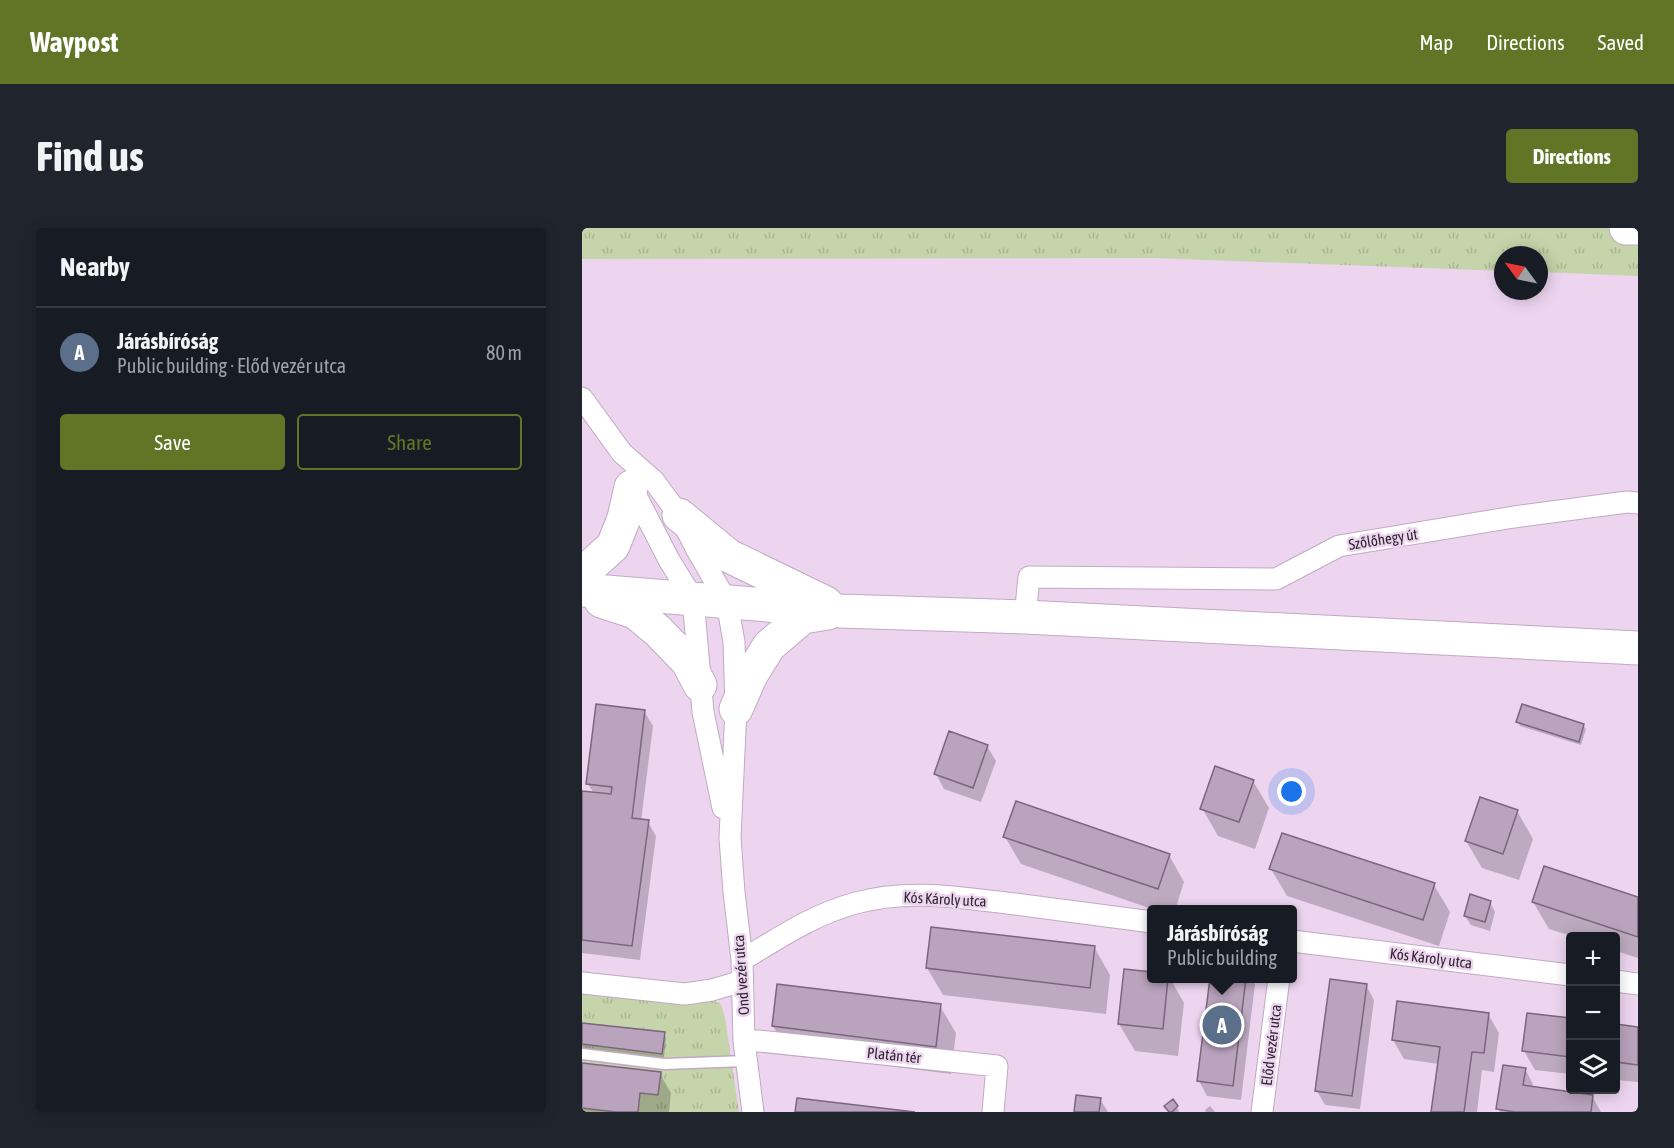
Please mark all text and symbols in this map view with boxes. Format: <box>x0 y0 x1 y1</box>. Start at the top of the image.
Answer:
text: Waypost <box>30 26 118 58</box>
text: Map <box>1419 30 1453 54</box>
text: Directions <box>1486 30 1565 54</box>
text: Saved <box>1598 30 1644 54</box>
button: Directions <box>1506 129 1638 183</box>
text: Find us <box>36 132 144 180</box>
north arrow <box>1494 246 1548 300</box>
text: Nearby <box>60 252 130 282</box>
text: Járásbíróság <box>117 328 218 354</box>
text: A <box>75 341 84 364</box>
text: 80 m <box>486 341 522 364</box>
text: Public building · Előd vezér utca <box>117 354 346 377</box>
button: Save <box>60 414 285 470</box>
button: Share <box>297 414 522 470</box>
street label: Szőlőhegy út <box>1347 525 1419 553</box>
your location <box>1277 777 1306 806</box>
street label: Kós Károly utca <box>903 888 987 910</box>
popup <box>1147 905 1297 983</box>
text: Járásbíróság <box>1167 920 1268 946</box>
map controls <box>1566 932 1620 1094</box>
button: + <box>1566 932 1620 986</box>
street label: Ond vezér utca <box>730 934 752 1016</box>
street label: Kós Károly utca <box>1389 945 1473 971</box>
text: Public building <box>1167 946 1277 969</box>
button: − <box>1566 986 1620 1040</box>
pin: A <box>1202 1002 1242 1048</box>
street label: Előd vezér utca <box>1258 1003 1284 1087</box>
button: layers <box>1566 1040 1620 1094</box>
street label: Platán tér <box>866 1044 922 1066</box>

